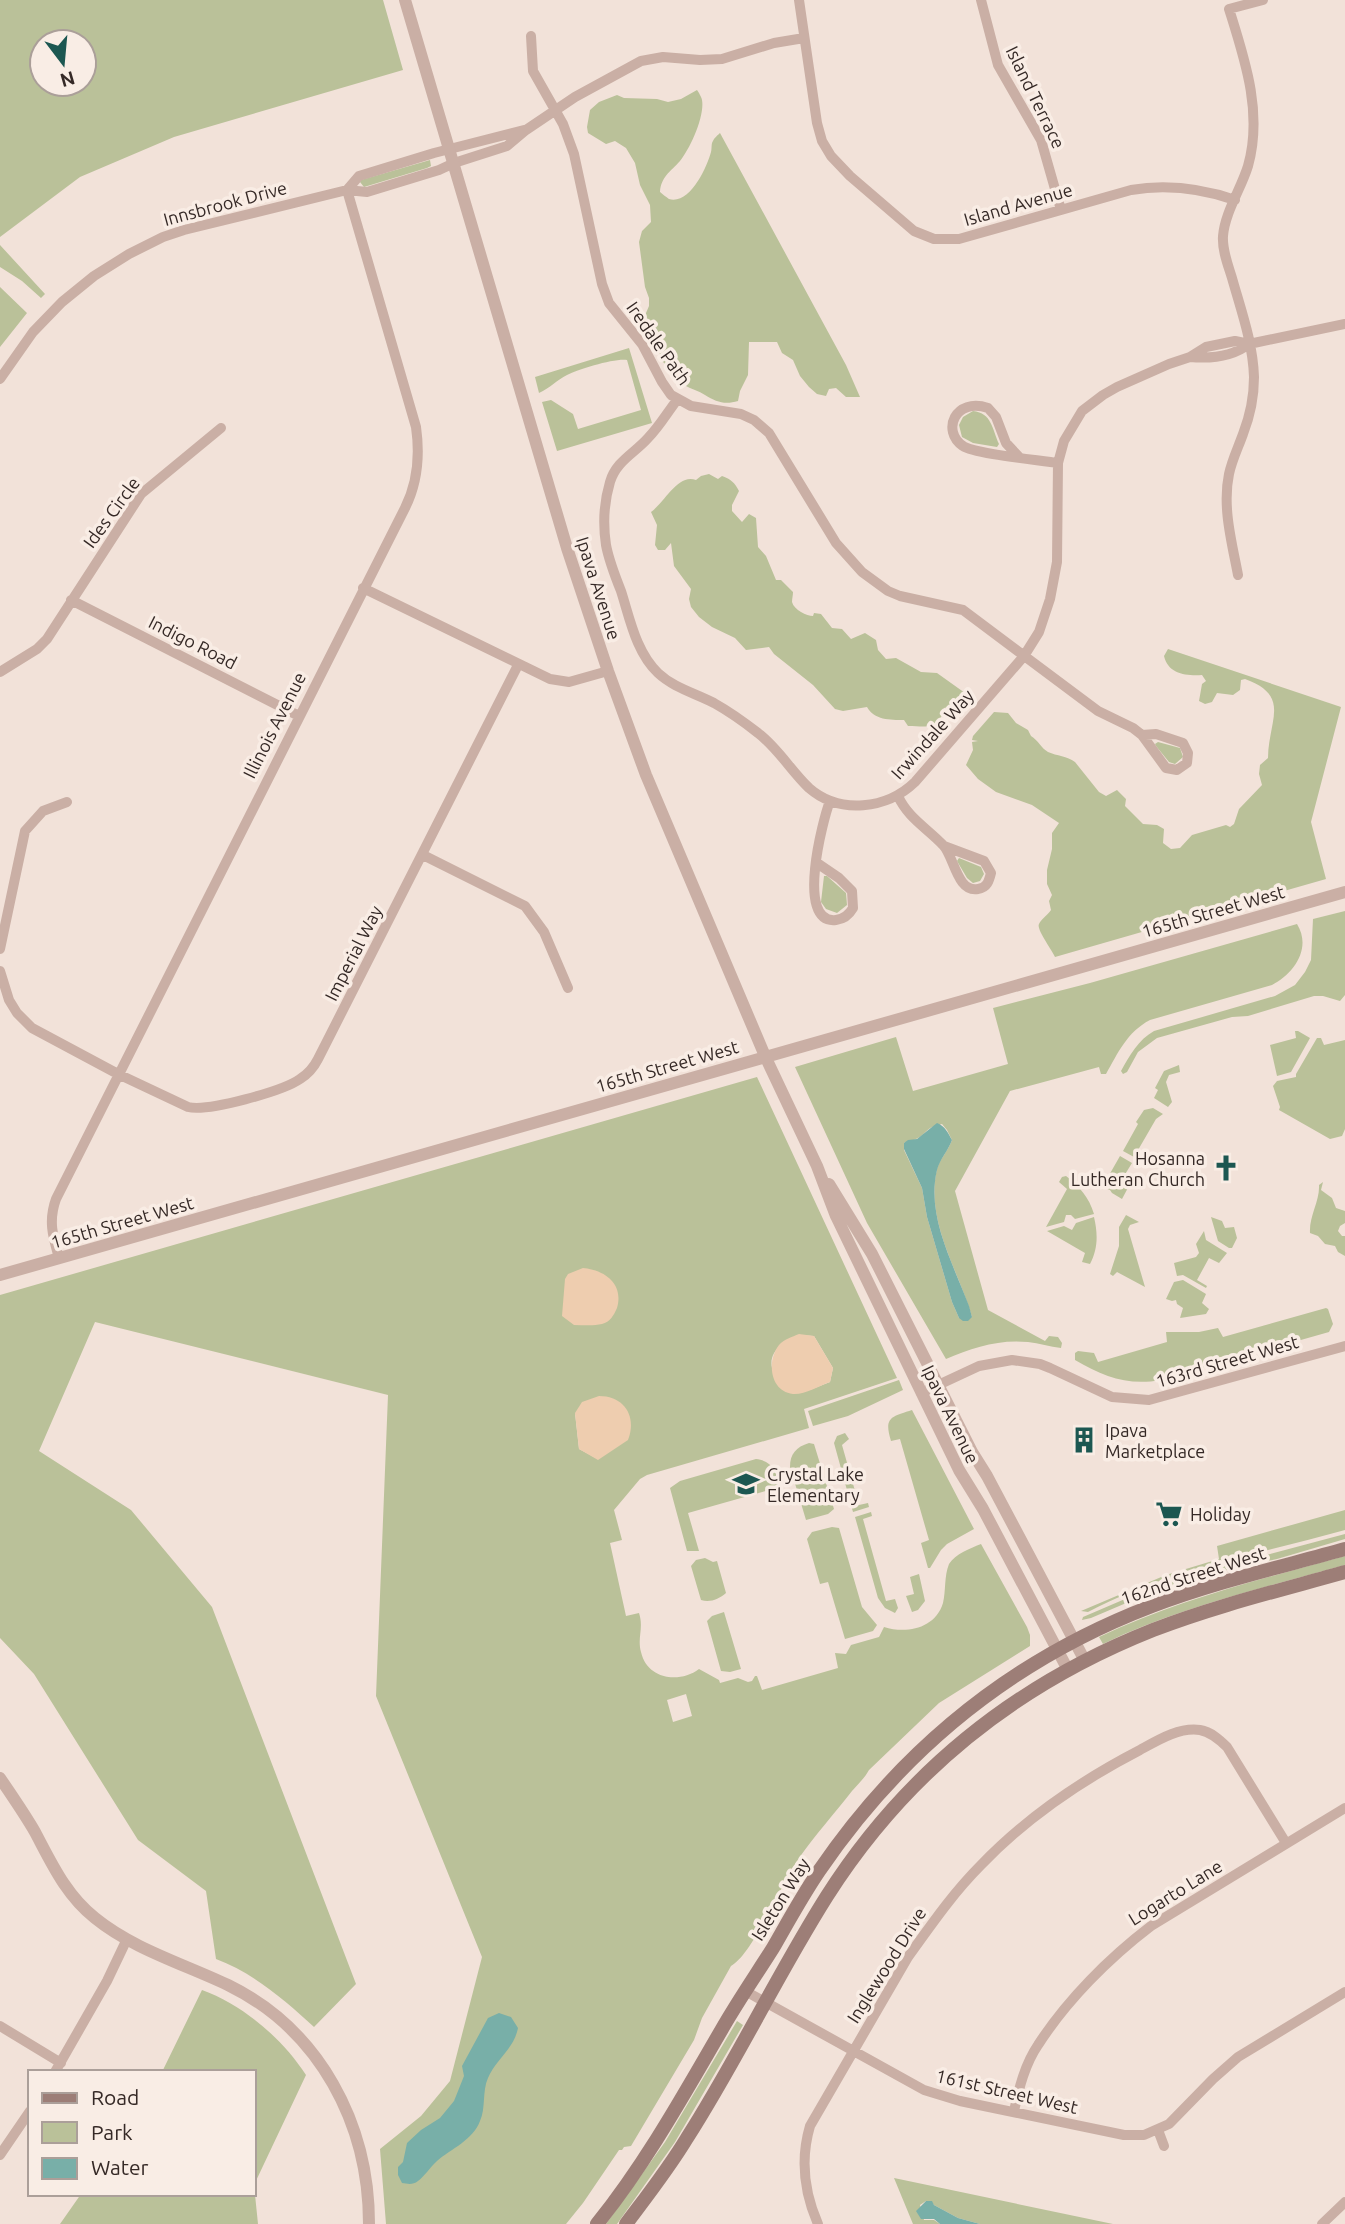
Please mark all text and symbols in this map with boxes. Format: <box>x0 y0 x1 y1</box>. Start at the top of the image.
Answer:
north arrow <box>28 28 98 98</box>
street label: Island Terrace <box>1003 42 1069 152</box>
text: N <box>58 67 78 92</box>
street label: Innsbrook Drive <box>161 177 289 229</box>
street label: Island Avenue <box>961 179 1075 229</box>
street label: Iredale Path <box>623 297 695 389</box>
street label: Ides Circle <box>79 473 143 551</box>
street label: Ipava Avenue <box>573 534 625 642</box>
street label: Indigo Road <box>146 611 240 673</box>
street label: Illinois Avenue <box>239 669 309 781</box>
street label: Irwindale Way <box>887 685 978 783</box>
street label: 165th Street West <box>1139 881 1287 941</box>
street label: Imperial Way <box>320 902 386 1004</box>
street label: 165th Street West <box>593 1036 741 1096</box>
place label: Hosanna Lutheran Church <box>1071 1148 1205 1189</box>
church icon: Hosanna Lutheran Church <box>1211 1153 1241 1183</box>
street label: 165th Street West <box>48 1192 196 1252</box>
street label: 163rd Street West <box>1153 1331 1301 1391</box>
street label: Ipava Avenue <box>919 1361 983 1467</box>
place label: Ipava Marketplace <box>1105 1420 1205 1461</box>
building icon: Ipava Marketplace <box>1069 1425 1099 1455</box>
place label: Crystal Lake Elementary <box>767 1464 864 1505</box>
school or university icon: Crystal Lake Elementary <box>731 1469 761 1499</box>
supermarket icon: Holiday <box>1154 1499 1184 1529</box>
place label: Holiday <box>1190 1504 1251 1524</box>
street label: 162nd Street West <box>1118 1542 1268 1608</box>
street label: Isleton Way <box>747 1854 813 1944</box>
street label: Logarto Lane <box>1125 1855 1225 1929</box>
street label: Inglewood Drive <box>843 1904 929 2026</box>
street label: 161st Street West <box>934 2065 1080 2117</box>
legend <box>28 2070 256 2196</box>
text: Road <box>91 2085 139 2109</box>
text: Park <box>91 2120 133 2144</box>
text: Water <box>91 2155 149 2179</box>

